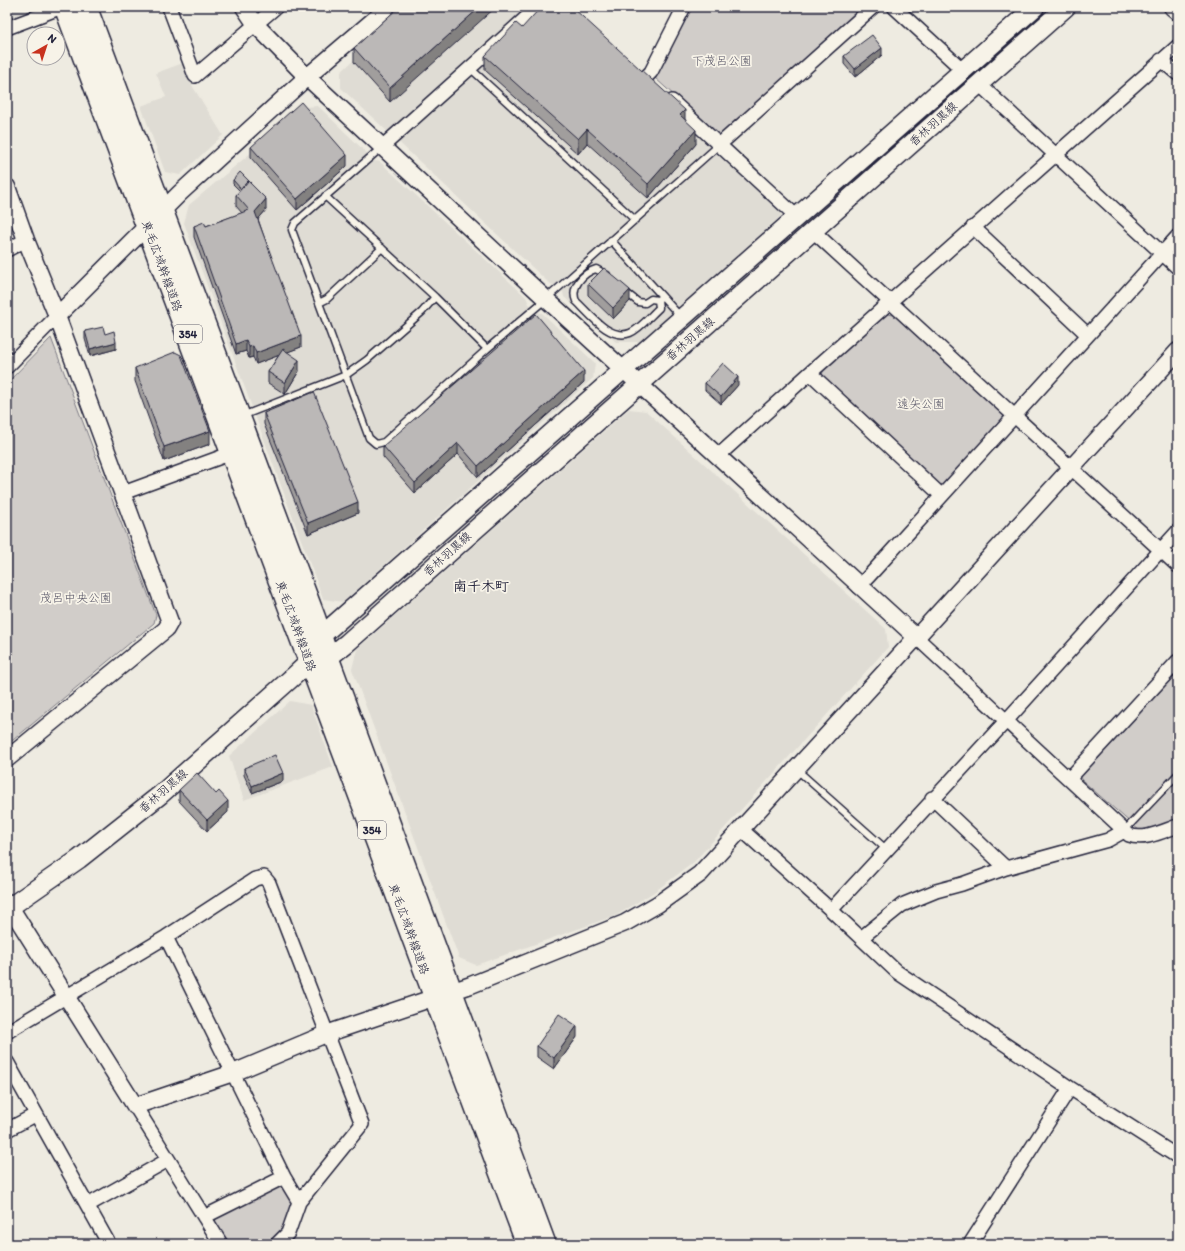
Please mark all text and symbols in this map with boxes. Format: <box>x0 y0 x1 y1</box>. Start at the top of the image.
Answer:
north arrow <box>26 26 66 66</box>
text: N <box>45 31 59 46</box>
park label: 下茂呂公園 <box>692 54 752 68</box>
street label: 香林羽黒線 <box>906 99 960 149</box>
street label: 東毛広域幹線道路 <box>139 218 185 314</box>
street label: 香林羽黒線 <box>663 314 717 364</box>
road number: 354 <box>174 325 202 343</box>
park label: 遠矢公園 <box>897 397 945 411</box>
street label: 香林羽黒線 <box>420 529 474 579</box>
street label: 東毛広域幹線道路 <box>273 578 319 674</box>
district label: 南千木町 <box>453 578 509 595</box>
park label: 茂呂中央公園 <box>40 591 112 605</box>
street label: 香林羽黒線 <box>136 766 190 816</box>
road number: 354 <box>358 821 386 839</box>
street label: 東毛広域幹線道路 <box>386 881 432 977</box>

